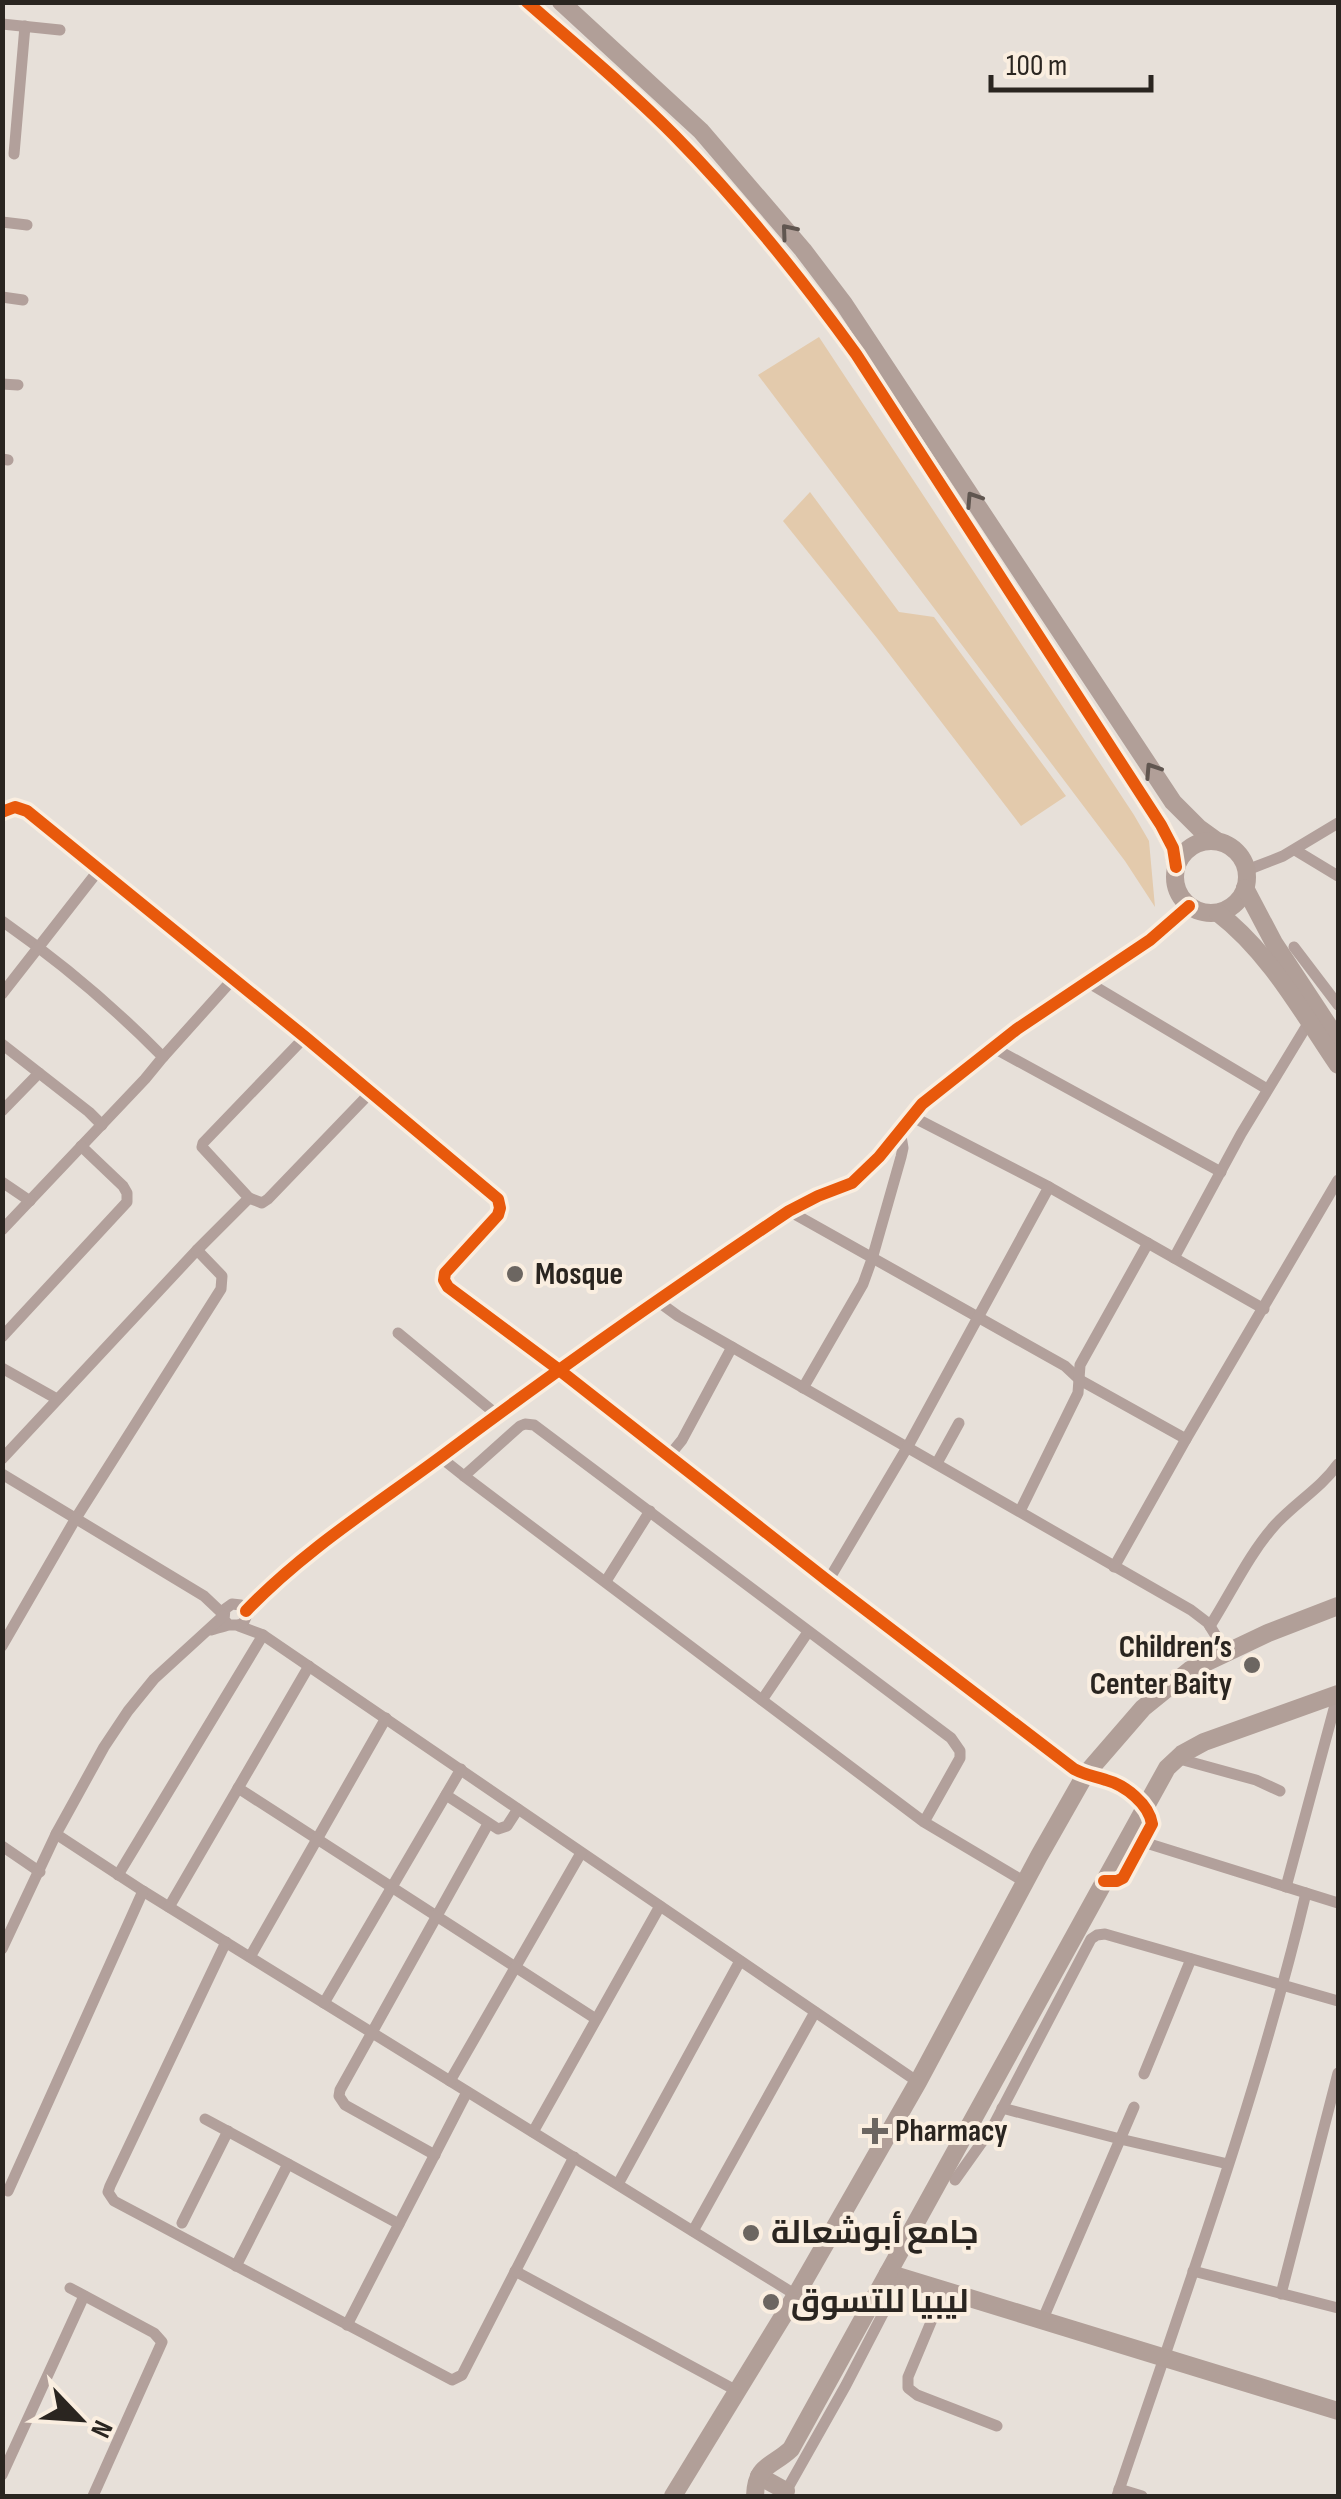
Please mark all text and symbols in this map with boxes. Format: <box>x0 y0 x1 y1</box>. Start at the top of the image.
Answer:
scale bar <box>991 30 1151 92</box>
text: 100 m <box>1006 48 1067 84</box>
one-way arrow <box>782 225 800 243</box>
one-way arrow <box>966 491 985 509</box>
one-way arrow <box>1145 762 1164 780</box>
place label: Mosque <box>535 1255 623 1294</box>
marker: Mosque <box>504 1263 526 1285</box>
place label: Children’s Center Baity <box>1090 1628 1232 1704</box>
marker: Children’s Center Baity <box>1241 1654 1263 1676</box>
place label: Pharmacy <box>895 2112 1008 2151</box>
marker: Pharmacy <box>864 2120 886 2142</box>
place label: جامع أبوشعالة <box>771 2211 979 2254</box>
marker: جامع أبوشعالة <box>740 2222 762 2244</box>
place label: ليبيا للتسوق <box>791 2283 969 2322</box>
marker: ليبيا للتسوق <box>760 2291 782 2313</box>
north arrow <box>30 2369 130 2469</box>
text: N <box>83 2415 119 2443</box>

